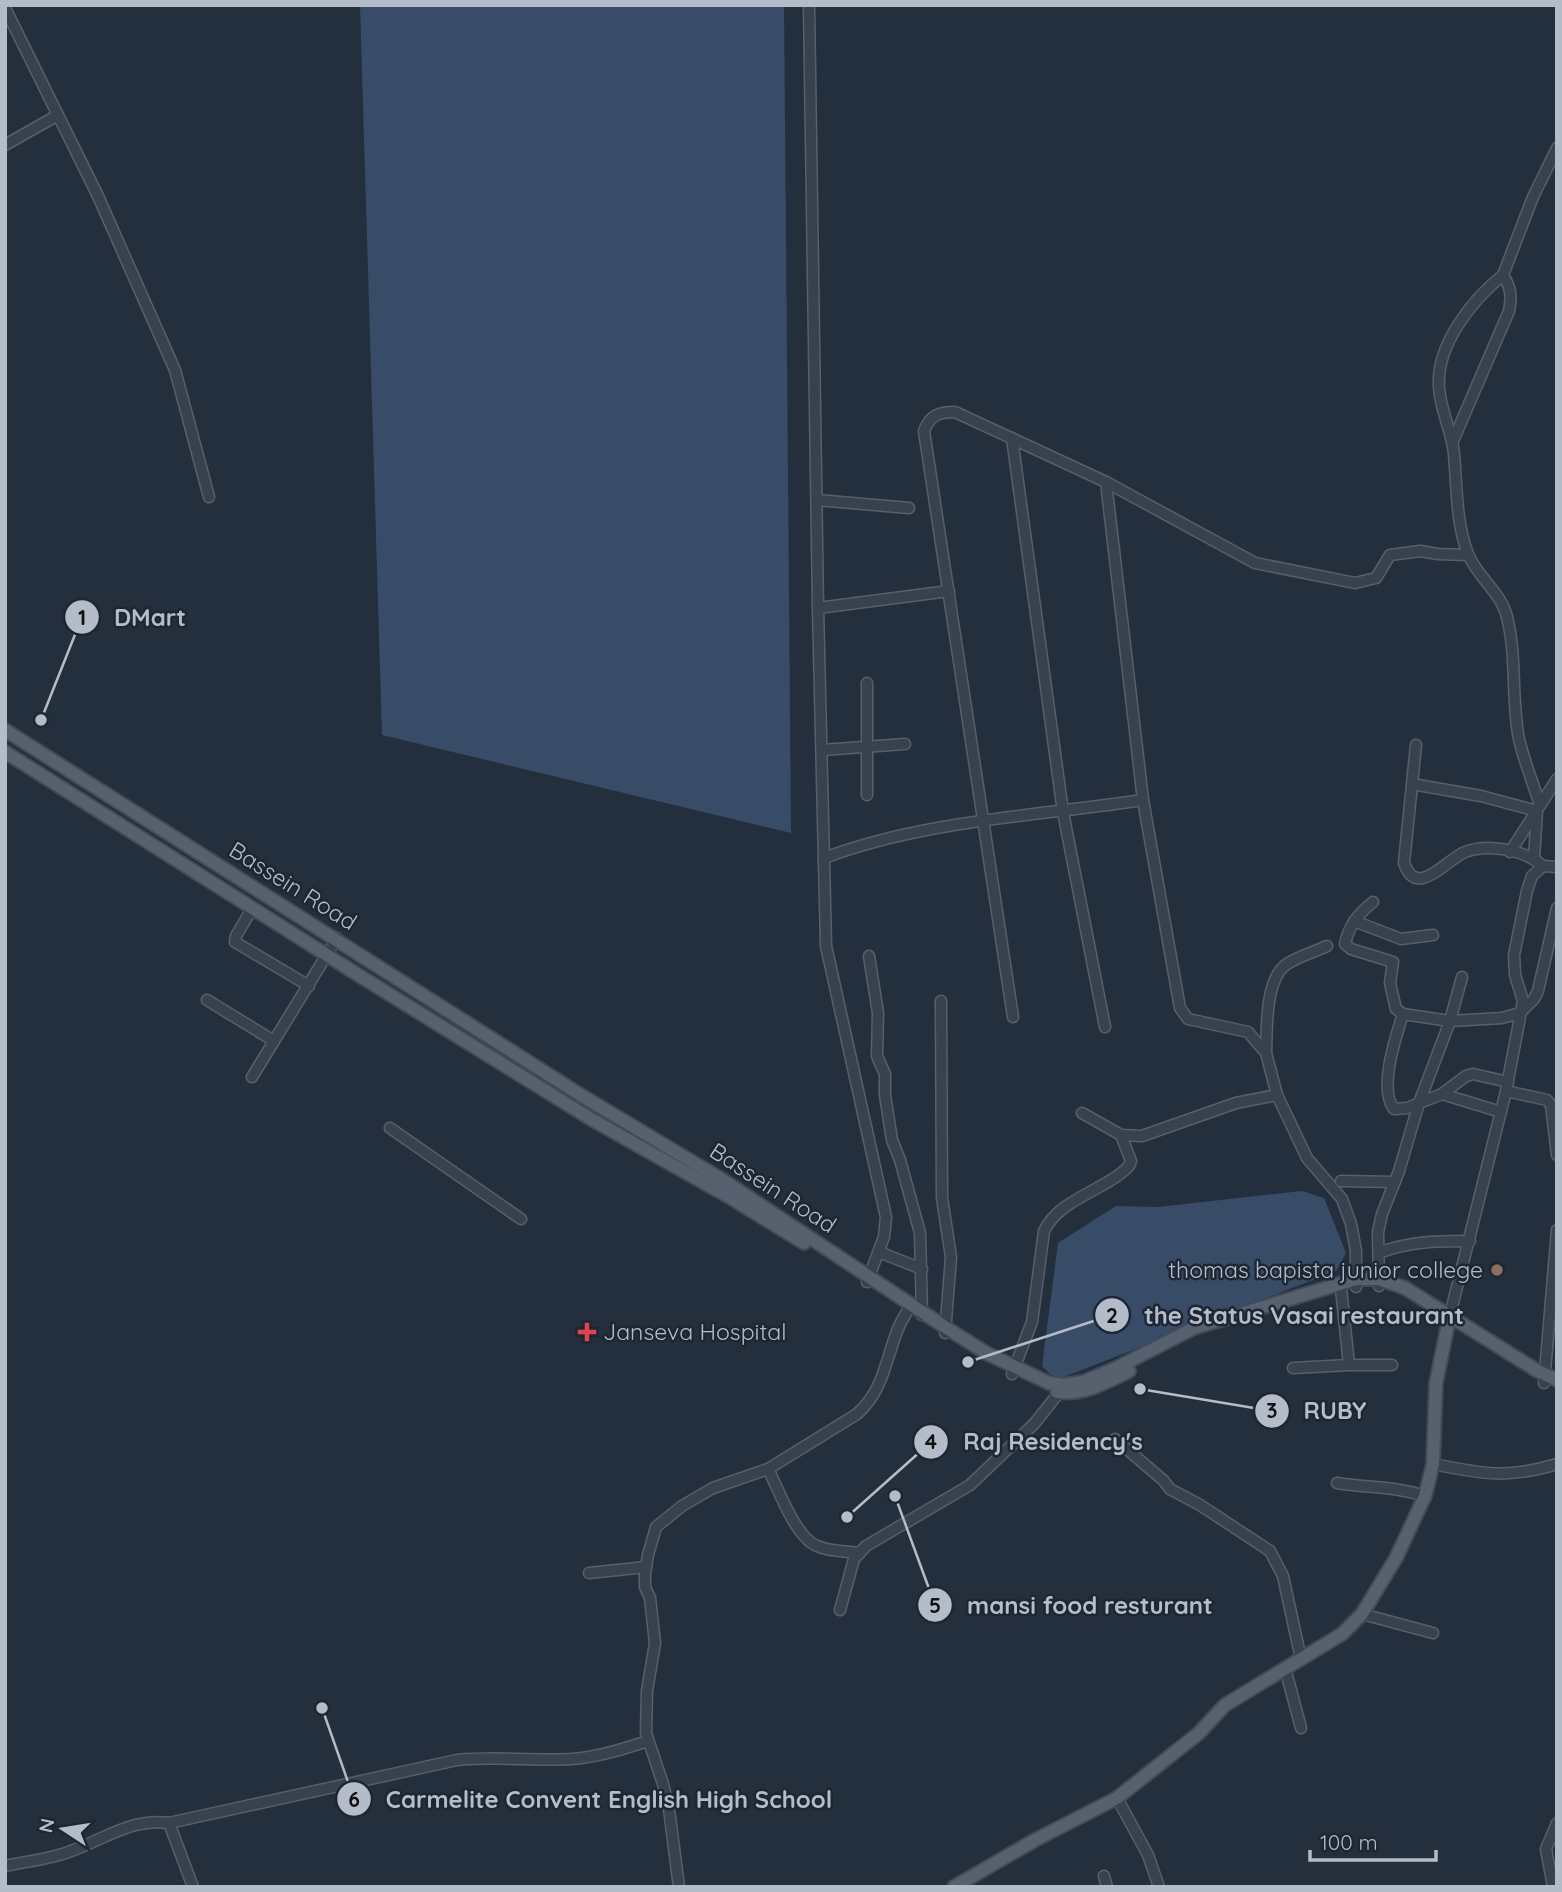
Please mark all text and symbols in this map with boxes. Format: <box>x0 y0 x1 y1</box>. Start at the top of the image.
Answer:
callout: DMart <box>65 595 200 640</box>
text: DMart <box>114 602 186 632</box>
text: 1 <box>78 604 86 630</box>
street label: Bassein Road <box>224 835 362 936</box>
street label: Bassein Road <box>705 1136 842 1239</box>
place label: thomas bapista junior college <box>1168 1255 1483 1284</box>
marker: thomas bapista junior college <box>1489 1262 1505 1278</box>
callout: the Status Vasai restaurant <box>1095 1293 1478 1338</box>
text: the Status Vasai restaurant <box>1144 1300 1464 1330</box>
text: 2 <box>1106 1302 1118 1328</box>
place label: Janseva Hospital <box>603 1317 787 1346</box>
marker: Janseva Hospital <box>577 1322 597 1342</box>
callout: RUBY <box>1255 1389 1381 1434</box>
text: RUBY <box>1304 1395 1366 1425</box>
text: 3 <box>1266 1397 1278 1423</box>
callout: Raj Residency's <box>914 1419 1156 1464</box>
text: Raj Residency's <box>963 1426 1143 1456</box>
text: 4 <box>925 1428 937 1454</box>
callout: mansi food resturant <box>918 1583 1226 1628</box>
text: mansi food resturant <box>967 1590 1213 1620</box>
text: 5 <box>929 1592 941 1618</box>
callout: Carmelite Convent English High School <box>337 1777 846 1822</box>
text: Carmelite Convent English High School <box>386 1784 832 1814</box>
text: 6 <box>348 1786 360 1812</box>
north arrow <box>28 1794 98 1864</box>
text: N <box>33 1816 60 1835</box>
scale bar <box>1310 1818 1436 1862</box>
text: 100 m <box>1320 1829 1378 1855</box>

